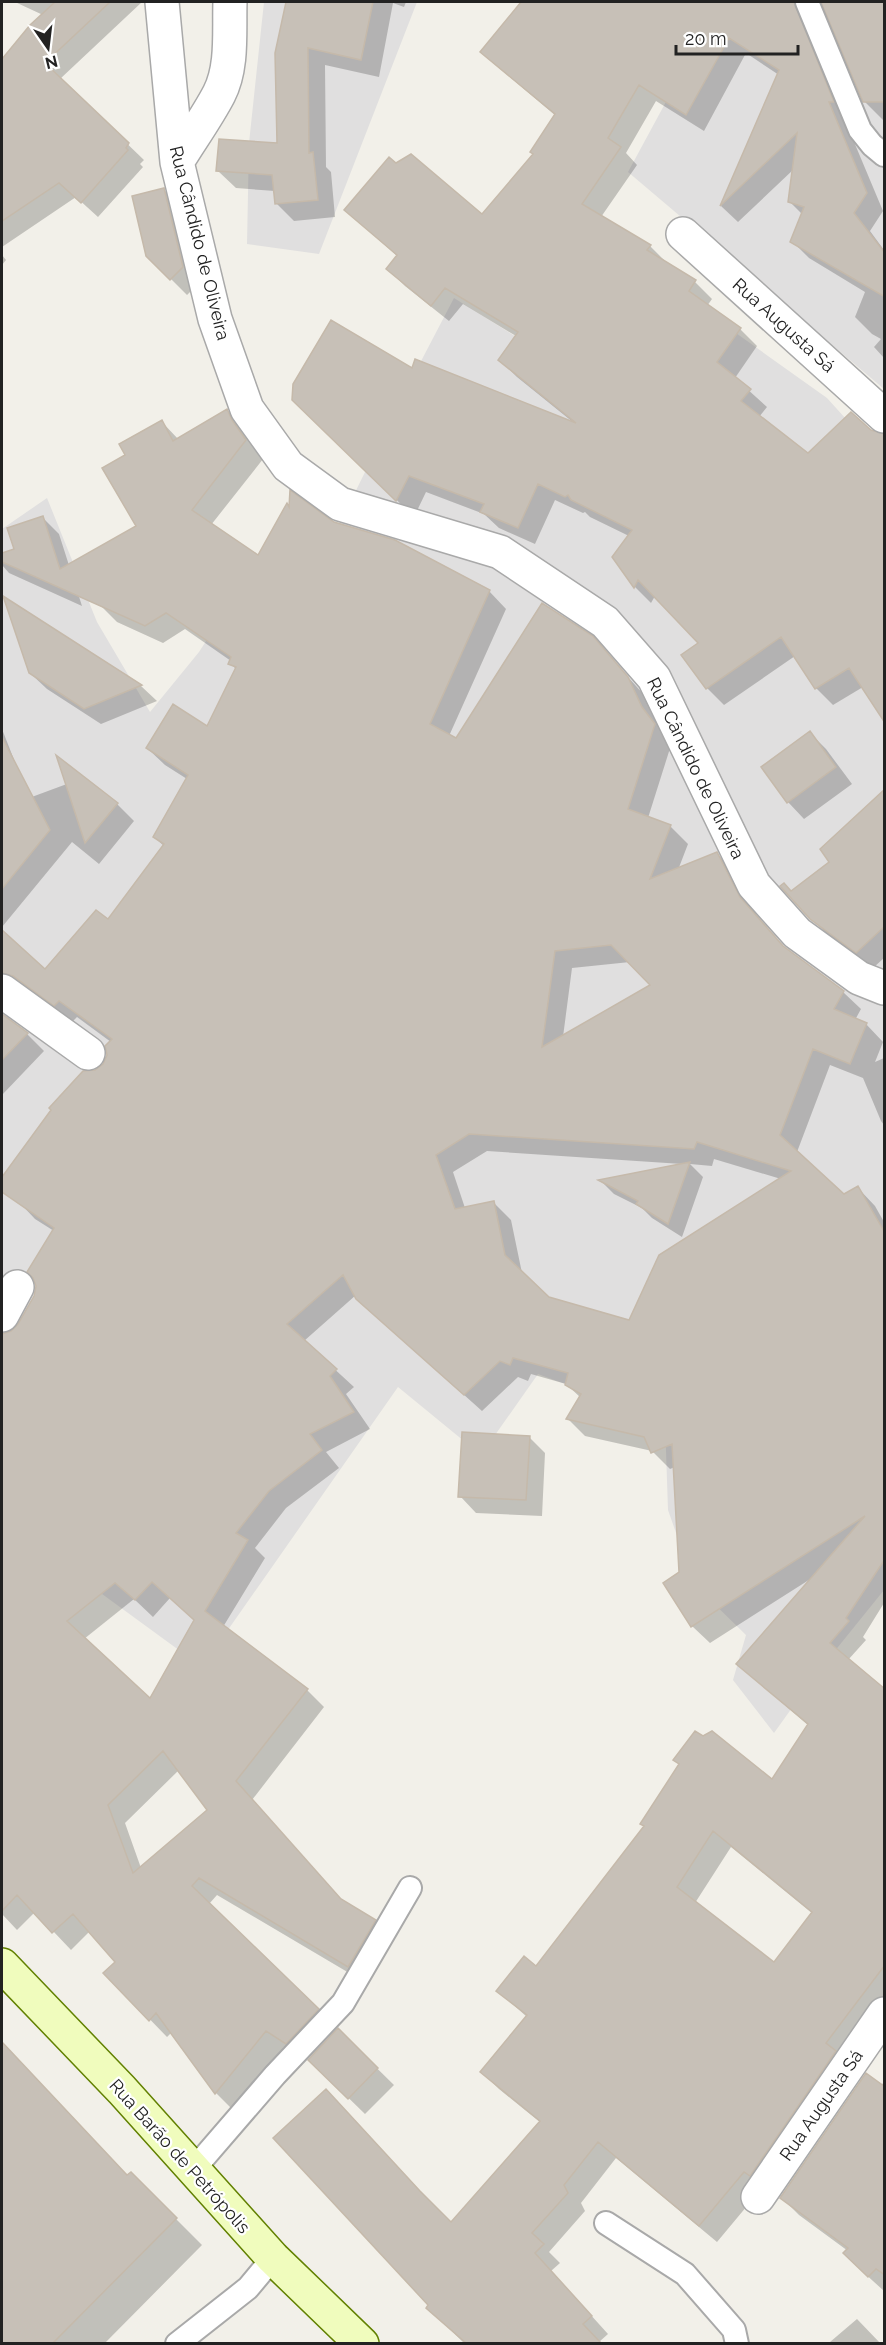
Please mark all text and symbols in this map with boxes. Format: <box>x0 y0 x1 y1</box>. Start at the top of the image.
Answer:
north arrow <box>18 18 78 78</box>
scale bar <box>676 18 798 56</box>
text: 20 m <box>685 28 727 49</box>
text: N <box>43 51 60 73</box>
street label: Rua Cândido de Oliveira <box>166 144 234 342</box>
street label: Rua Augusta Sá <box>728 274 840 376</box>
street label: Rua Cândido de Oliveira <box>643 674 749 862</box>
street label: Rua Augusta Sá <box>775 2046 867 2164</box>
street label: Rua Barão de Petrópolis <box>105 2075 255 2238</box>

